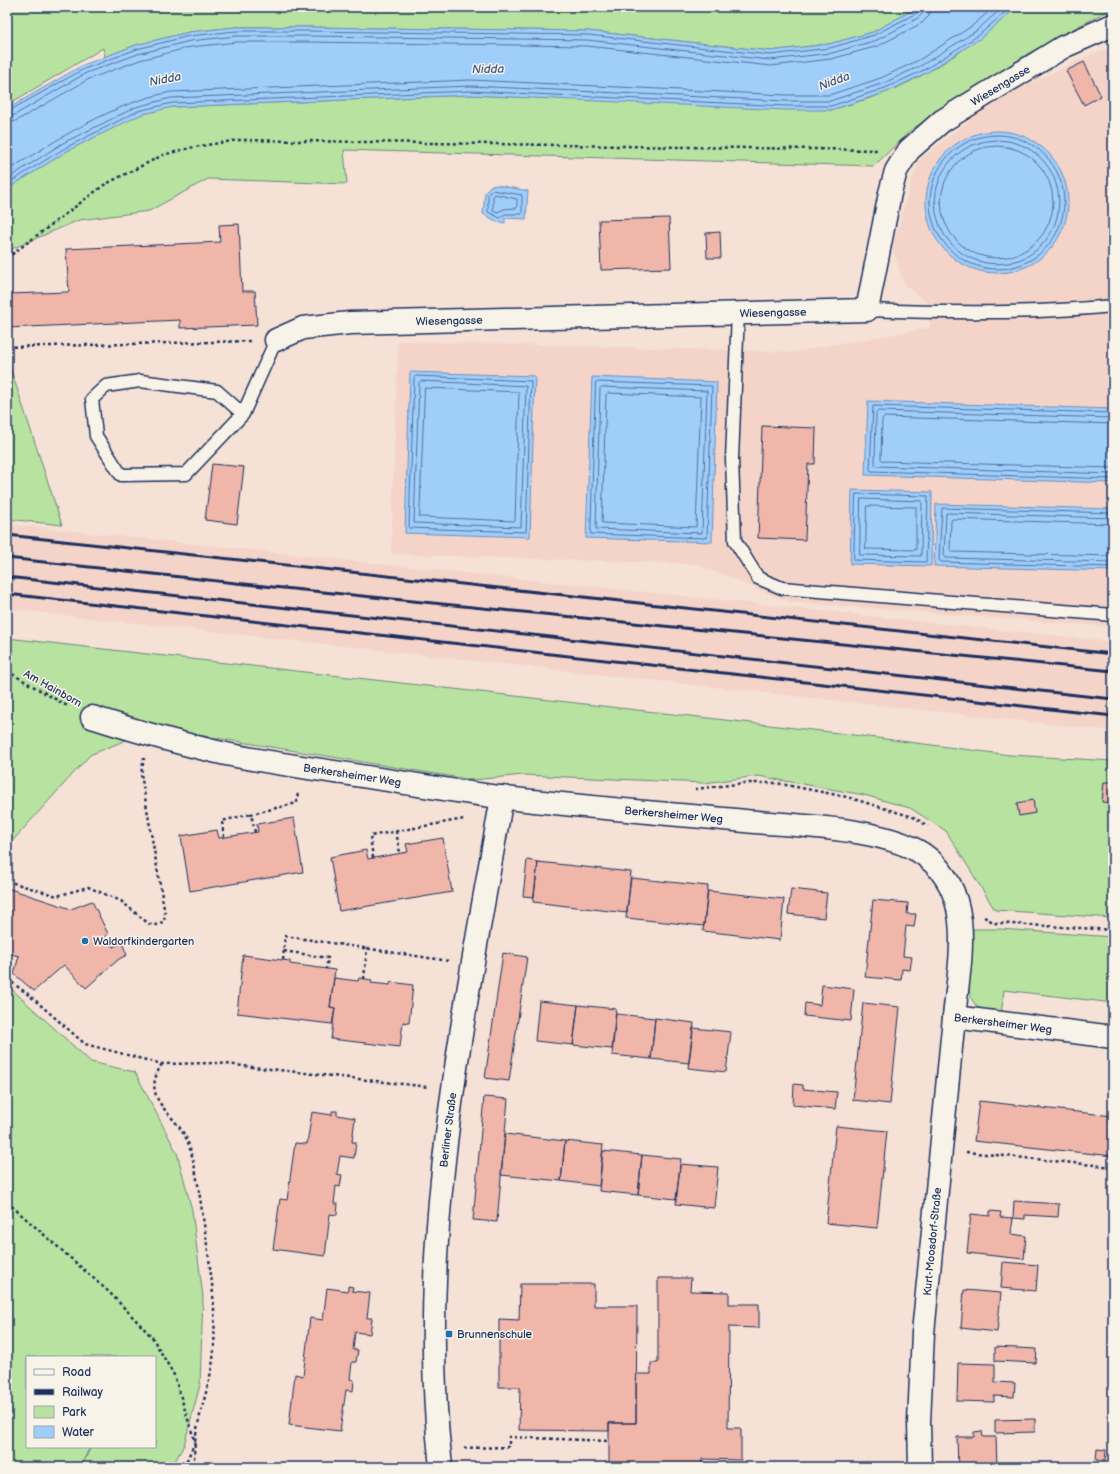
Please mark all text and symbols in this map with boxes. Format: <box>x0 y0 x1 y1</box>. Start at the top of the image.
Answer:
water label: Nidda <box>472 62 504 77</box>
street label: Wiesengasse <box>969 63 1033 109</box>
water label: Nidda <box>148 69 183 90</box>
water label: Nidda <box>816 69 852 94</box>
street label: Wiesengasse <box>739 306 807 320</box>
street label: Wiesengasse <box>416 314 483 328</box>
street label: Am Hainborn <box>21 667 84 710</box>
street label: Berkersheimer Weg <box>302 761 402 789</box>
street label: Berkersheimer Weg <box>624 804 723 826</box>
place label: Waldorfkindergarten <box>93 935 194 948</box>
marker: Waldorfkindergarten <box>80 936 90 946</box>
street label: Berkersheimer Weg <box>953 1011 1053 1036</box>
street label: Berliner Straße <box>437 1091 459 1168</box>
street label: Kurt-Moosdorf-Straße <box>921 1186 944 1296</box>
place label: Brunnenschule <box>457 1328 533 1341</box>
marker: Brunnenschule <box>444 1329 454 1339</box>
legend <box>26 1356 156 1448</box>
text: Road <box>62 1365 91 1380</box>
text: Railway <box>62 1385 104 1400</box>
text: Park <box>62 1405 86 1420</box>
text: Water <box>62 1425 94 1440</box>

